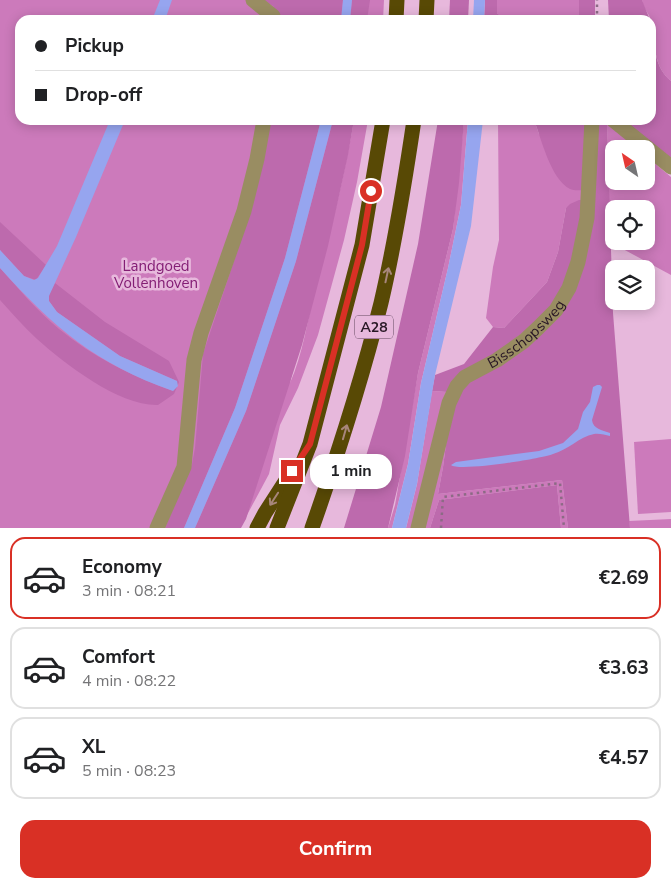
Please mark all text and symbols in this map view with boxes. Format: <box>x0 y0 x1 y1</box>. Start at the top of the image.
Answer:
text: Pickup <box>65 33 124 59</box>
text: Drop-off <box>65 82 142 108</box>
north arrow <box>605 140 655 190</box>
map controls <box>605 140 655 310</box>
route start <box>360 180 382 202</box>
button: locate <box>605 200 655 250</box>
park label: Landgoed Vollenhoven <box>113 256 198 293</box>
button: layers <box>605 260 655 310</box>
one-way arrow <box>383 268 392 284</box>
street label: Bisschopsweg <box>484 296 570 373</box>
road number: A28 <box>355 316 393 338</box>
one-way arrow <box>340 424 350 440</box>
callout: 1 min <box>310 454 392 488</box>
route end <box>281 460 303 482</box>
text: 1 min <box>330 460 372 482</box>
one-way arrow <box>268 492 279 506</box>
text: Economy <box>82 554 162 580</box>
icon: car <box>22 556 67 601</box>
text: €2.69 <box>599 565 649 591</box>
text: 3 min · 08:21 <box>82 580 176 602</box>
text: Comfort <box>82 644 155 670</box>
icon: car <box>22 646 67 691</box>
text: €3.63 <box>599 655 649 681</box>
text: 4 min · 08:22 <box>82 670 176 692</box>
text: XL <box>82 734 105 760</box>
icon: car <box>22 736 67 781</box>
text: €4.57 <box>599 745 649 771</box>
text: 5 min · 08:23 <box>82 760 176 782</box>
button: Confirm <box>20 820 651 878</box>

